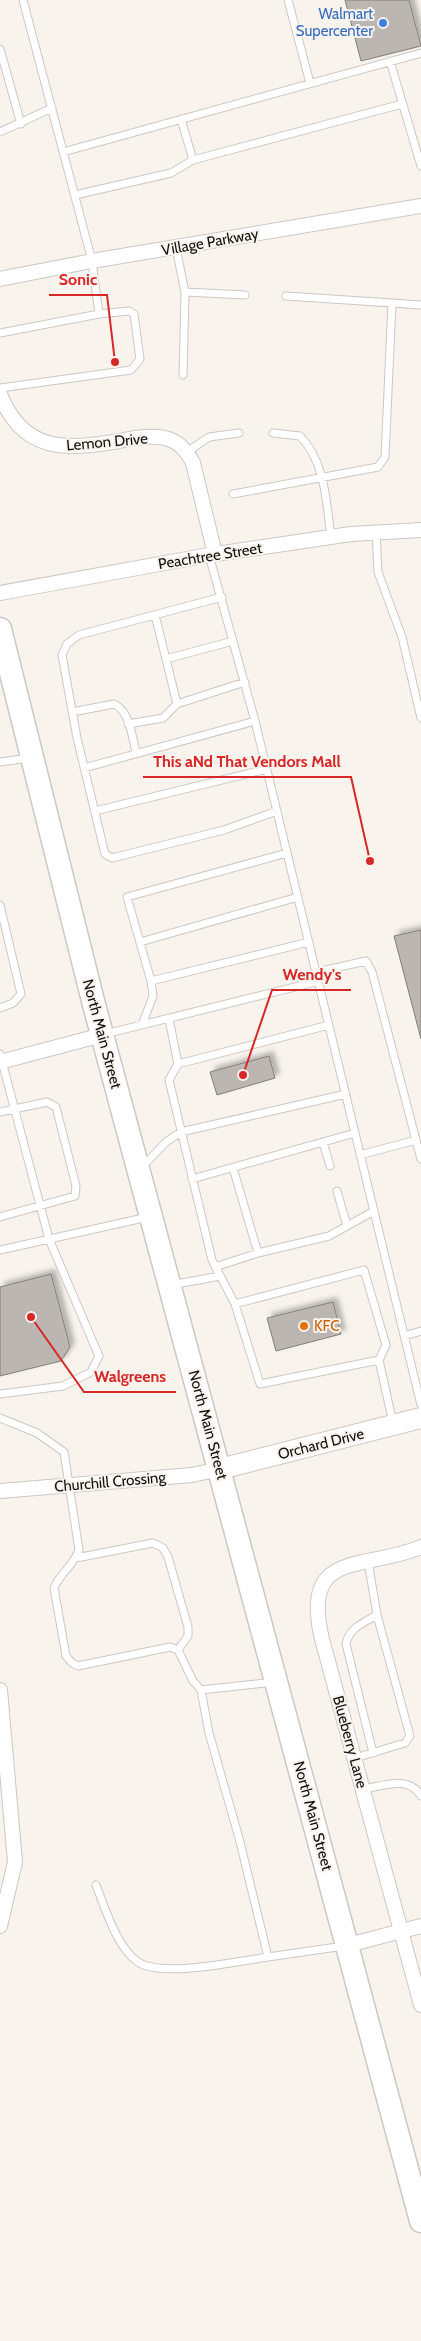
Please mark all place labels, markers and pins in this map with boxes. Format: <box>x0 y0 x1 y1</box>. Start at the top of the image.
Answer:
place label: Walmart Supercenter <box>296 5 373 40</box>
marker: Walmart Supercenter <box>377 17 389 29</box>
callout: Sonic <box>49 264 107 295</box>
callout: This aNd That Vendors Mall <box>143 746 351 777</box>
callout: Wendy's <box>272 959 351 990</box>
place label: KFC <box>314 1317 339 1335</box>
marker: KFC <box>298 1320 310 1332</box>
callout: Walgreens <box>84 1361 176 1392</box>

